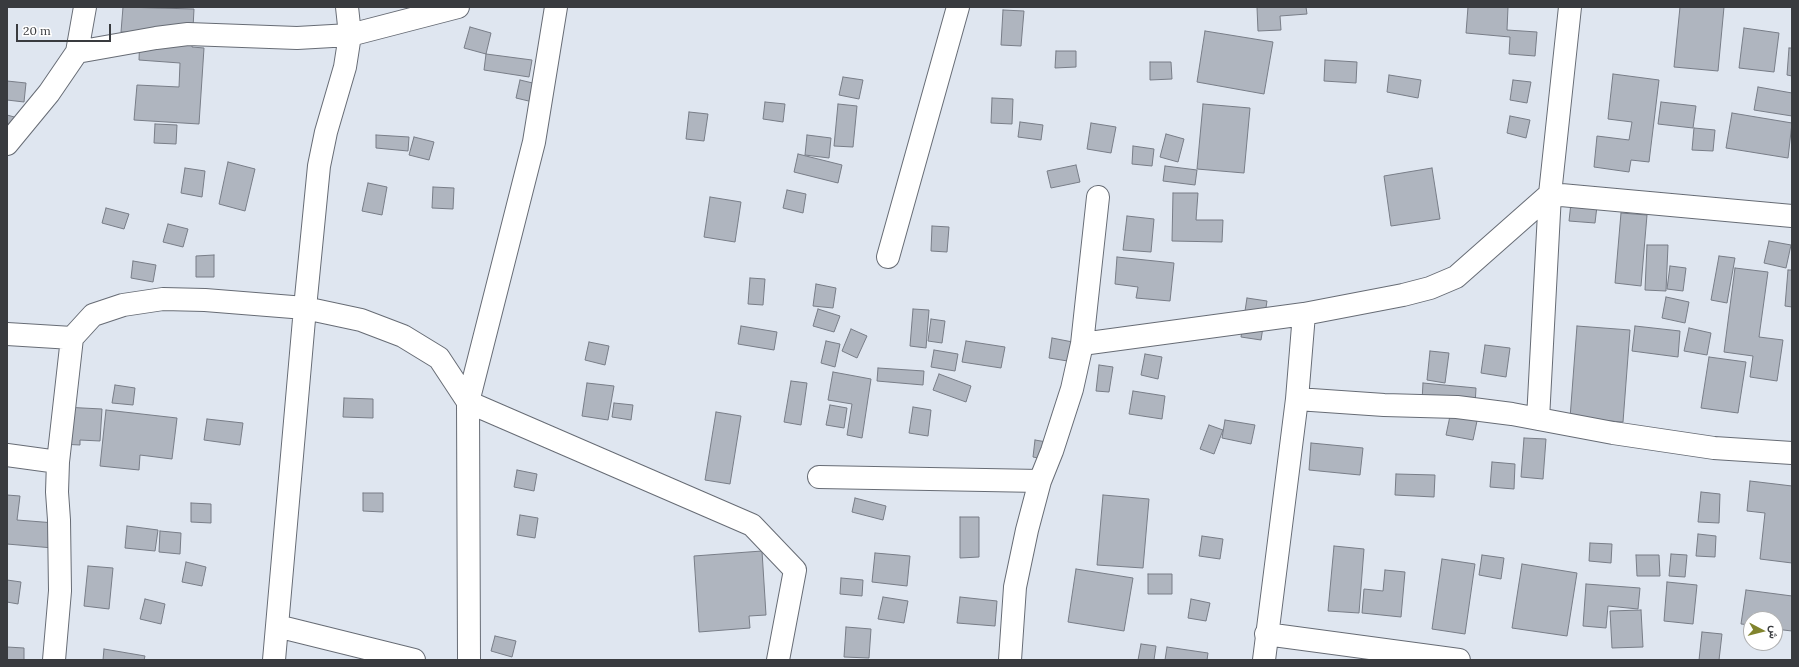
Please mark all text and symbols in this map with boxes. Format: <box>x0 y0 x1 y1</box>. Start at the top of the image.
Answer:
scale bar <box>18 16 113 42</box>
text: 20 m <box>23 23 51 38</box>
north arrow <box>1743 611 1783 651</box>
text: ش <box>1766 625 1782 640</box>

